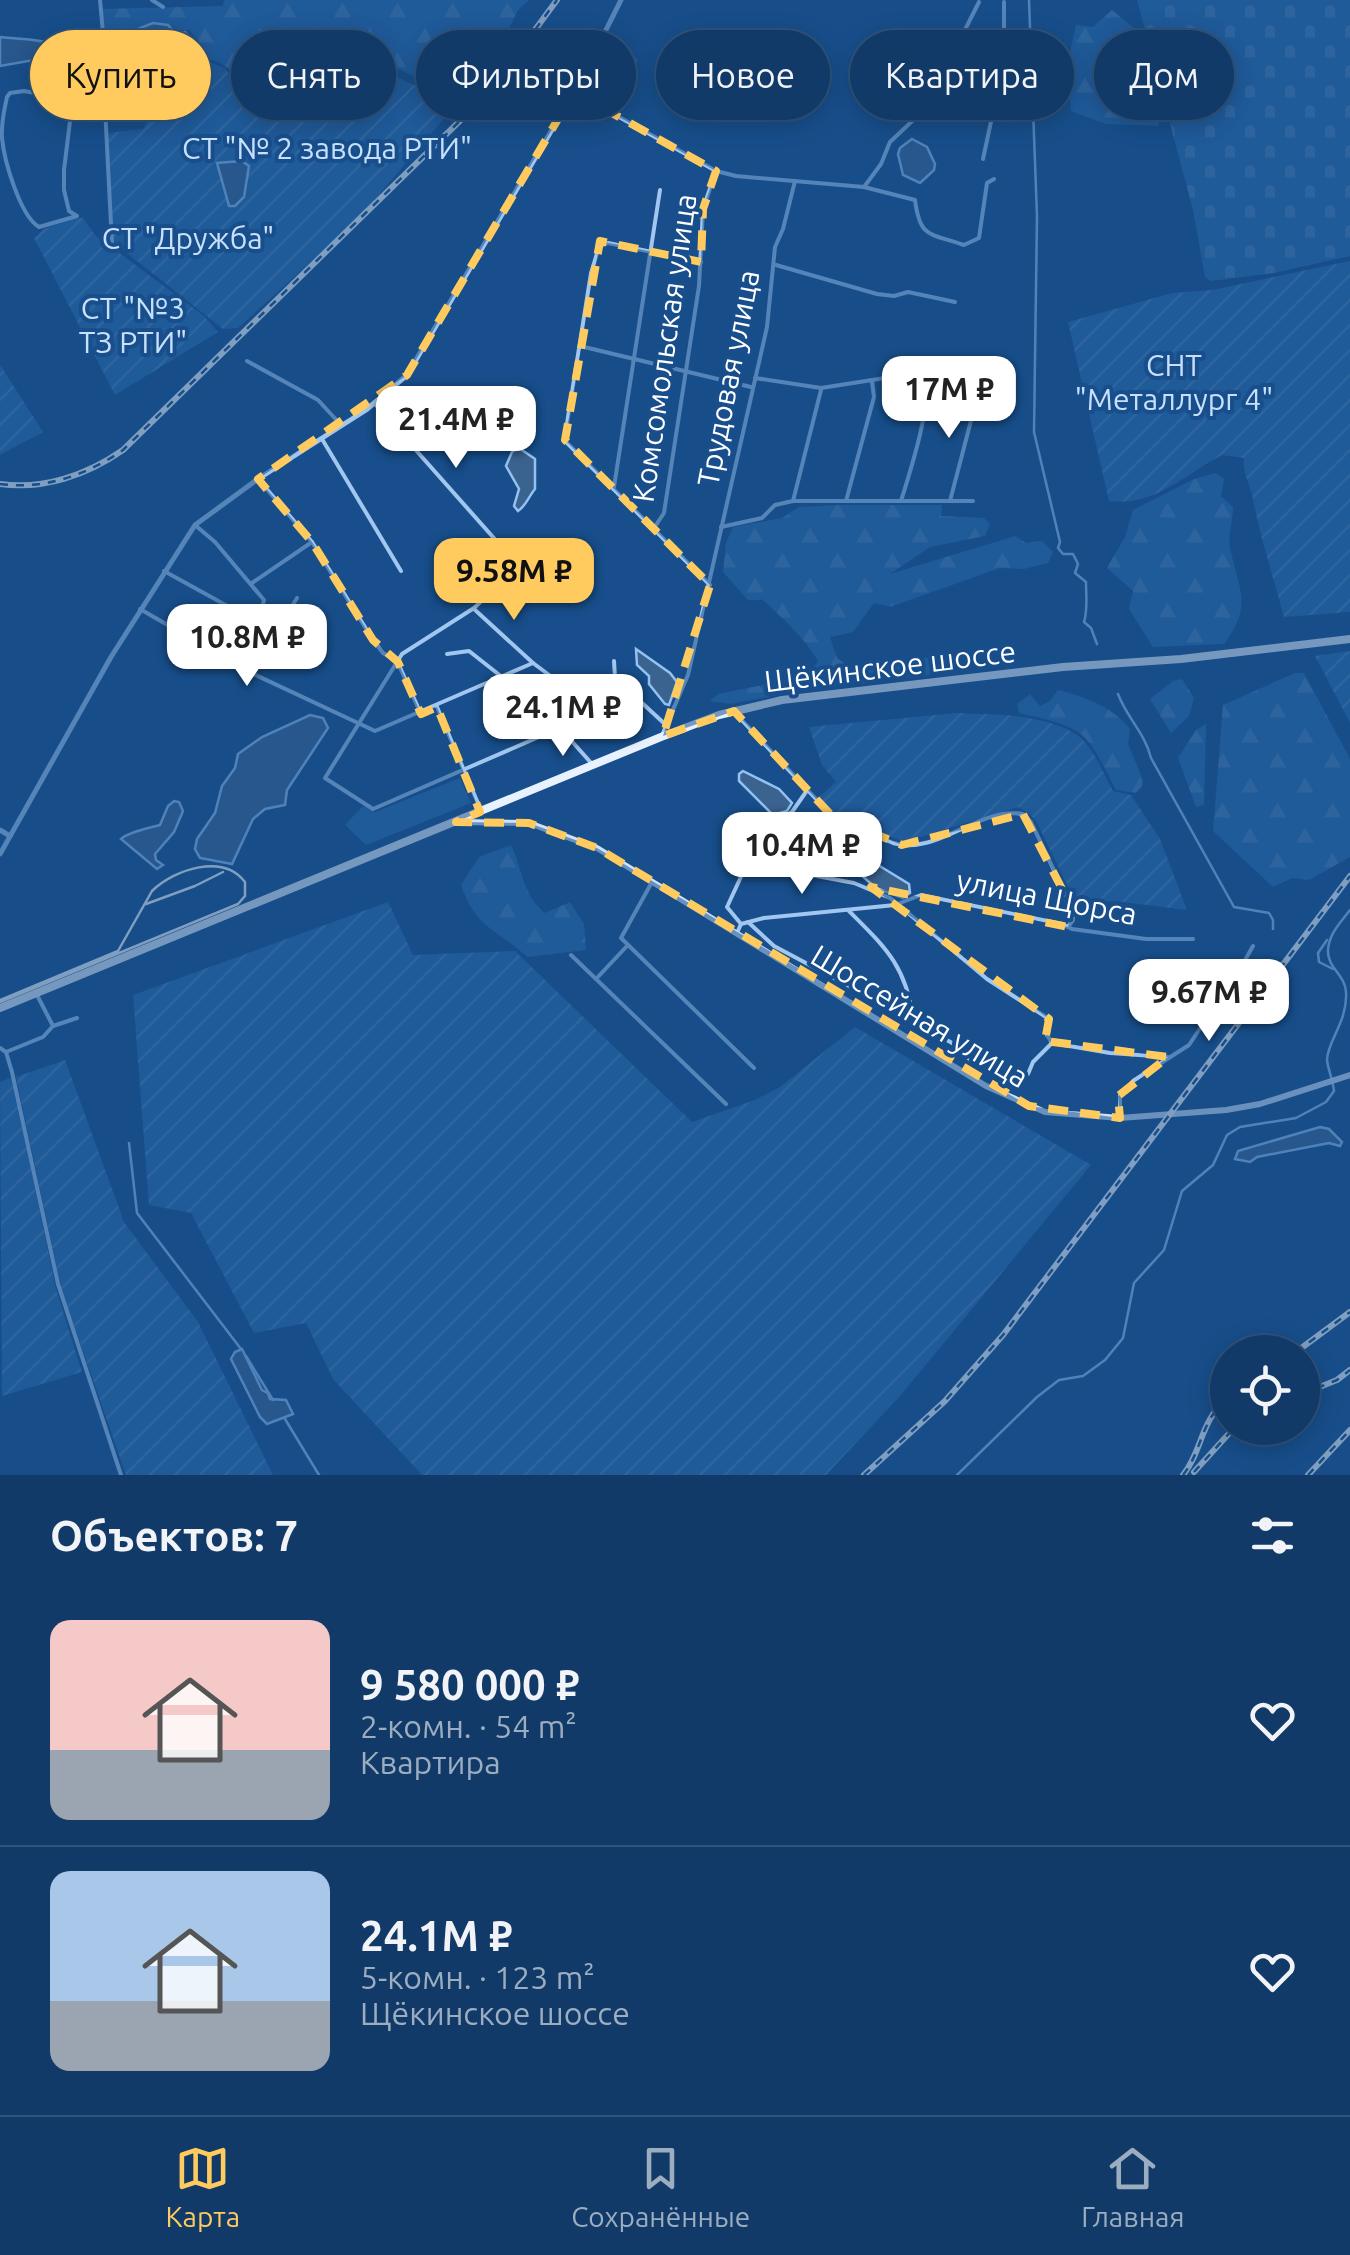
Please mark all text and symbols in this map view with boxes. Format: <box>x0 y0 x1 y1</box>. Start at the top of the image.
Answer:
chip: Купить <box>30 30 211 120</box>
chip: Снять <box>231 30 396 120</box>
chip: Фильтры <box>416 30 636 120</box>
chip: Новое <box>656 30 830 120</box>
chip: Квартира <box>850 30 1074 120</box>
chip: Дом <box>1094 30 1234 120</box>
park label: СТ "№ 2 завода РТИ" <box>182 131 472 165</box>
street label: Комсомольская улица <box>626 192 702 504</box>
park label: СТ "Дружба" <box>102 221 274 255</box>
street label: Трудовая улица <box>690 267 766 489</box>
park label: СТ "№3 ТЗ РТИ" <box>79 291 187 359</box>
park label: СНТ "Металлург 4" <box>1075 348 1273 416</box>
pin: 17M ₽ <box>879 356 1019 441</box>
text: 17M ₽ <box>904 370 994 406</box>
pin: 21.4M ₽ <box>364 386 548 471</box>
text: 21.4M ₽ <box>398 400 514 436</box>
pin: 9.58M ₽ <box>422 538 606 623</box>
text: 9.58M ₽ <box>456 552 572 588</box>
pin: 10.8M ₽ <box>155 604 339 689</box>
text: 10.8M ₽ <box>189 618 305 654</box>
street label: Щёкинское шоссе <box>762 634 1018 698</box>
pin: 24.1M ₽ <box>471 674 655 759</box>
text: 24.1M ₽ <box>505 688 621 724</box>
pin: 10.4M ₽ <box>710 812 894 897</box>
text: 10.4M ₽ <box>744 826 860 862</box>
street label: улица Щорса <box>954 863 1140 931</box>
street label: Шоссейная улица <box>805 938 1035 1094</box>
pin: 9.67M ₽ <box>1117 959 1301 1044</box>
text: 9.67M ₽ <box>1151 973 1267 1009</box>
map controls <box>1210 1335 1320 1445</box>
button: locate <box>1210 1335 1320 1445</box>
icon: filters <box>1245 1508 1300 1563</box>
text: Объектов: 7 <box>50 1512 298 1559</box>
icon: home <box>130 1660 250 1780</box>
text: 9 580 000 ₽ <box>360 1661 579 1708</box>
icon: heart <box>1245 1693 1300 1748</box>
text: 2-комн. · 54 m² <box>360 1708 577 1744</box>
text: Квартира <box>360 1744 501 1780</box>
icon: home <box>130 1911 250 2031</box>
text: 24.1M ₽ <box>360 1912 512 1959</box>
icon: heart <box>1245 1944 1300 1999</box>
text: 5-комн. · 123 m² <box>360 1959 595 1995</box>
text: Щёкинское шоссе <box>360 1995 630 2031</box>
tab: Карта <box>166 2141 240 2232</box>
tab: Сохранённые <box>571 2141 750 2232</box>
tab: Главная <box>1081 2141 1184 2232</box>

